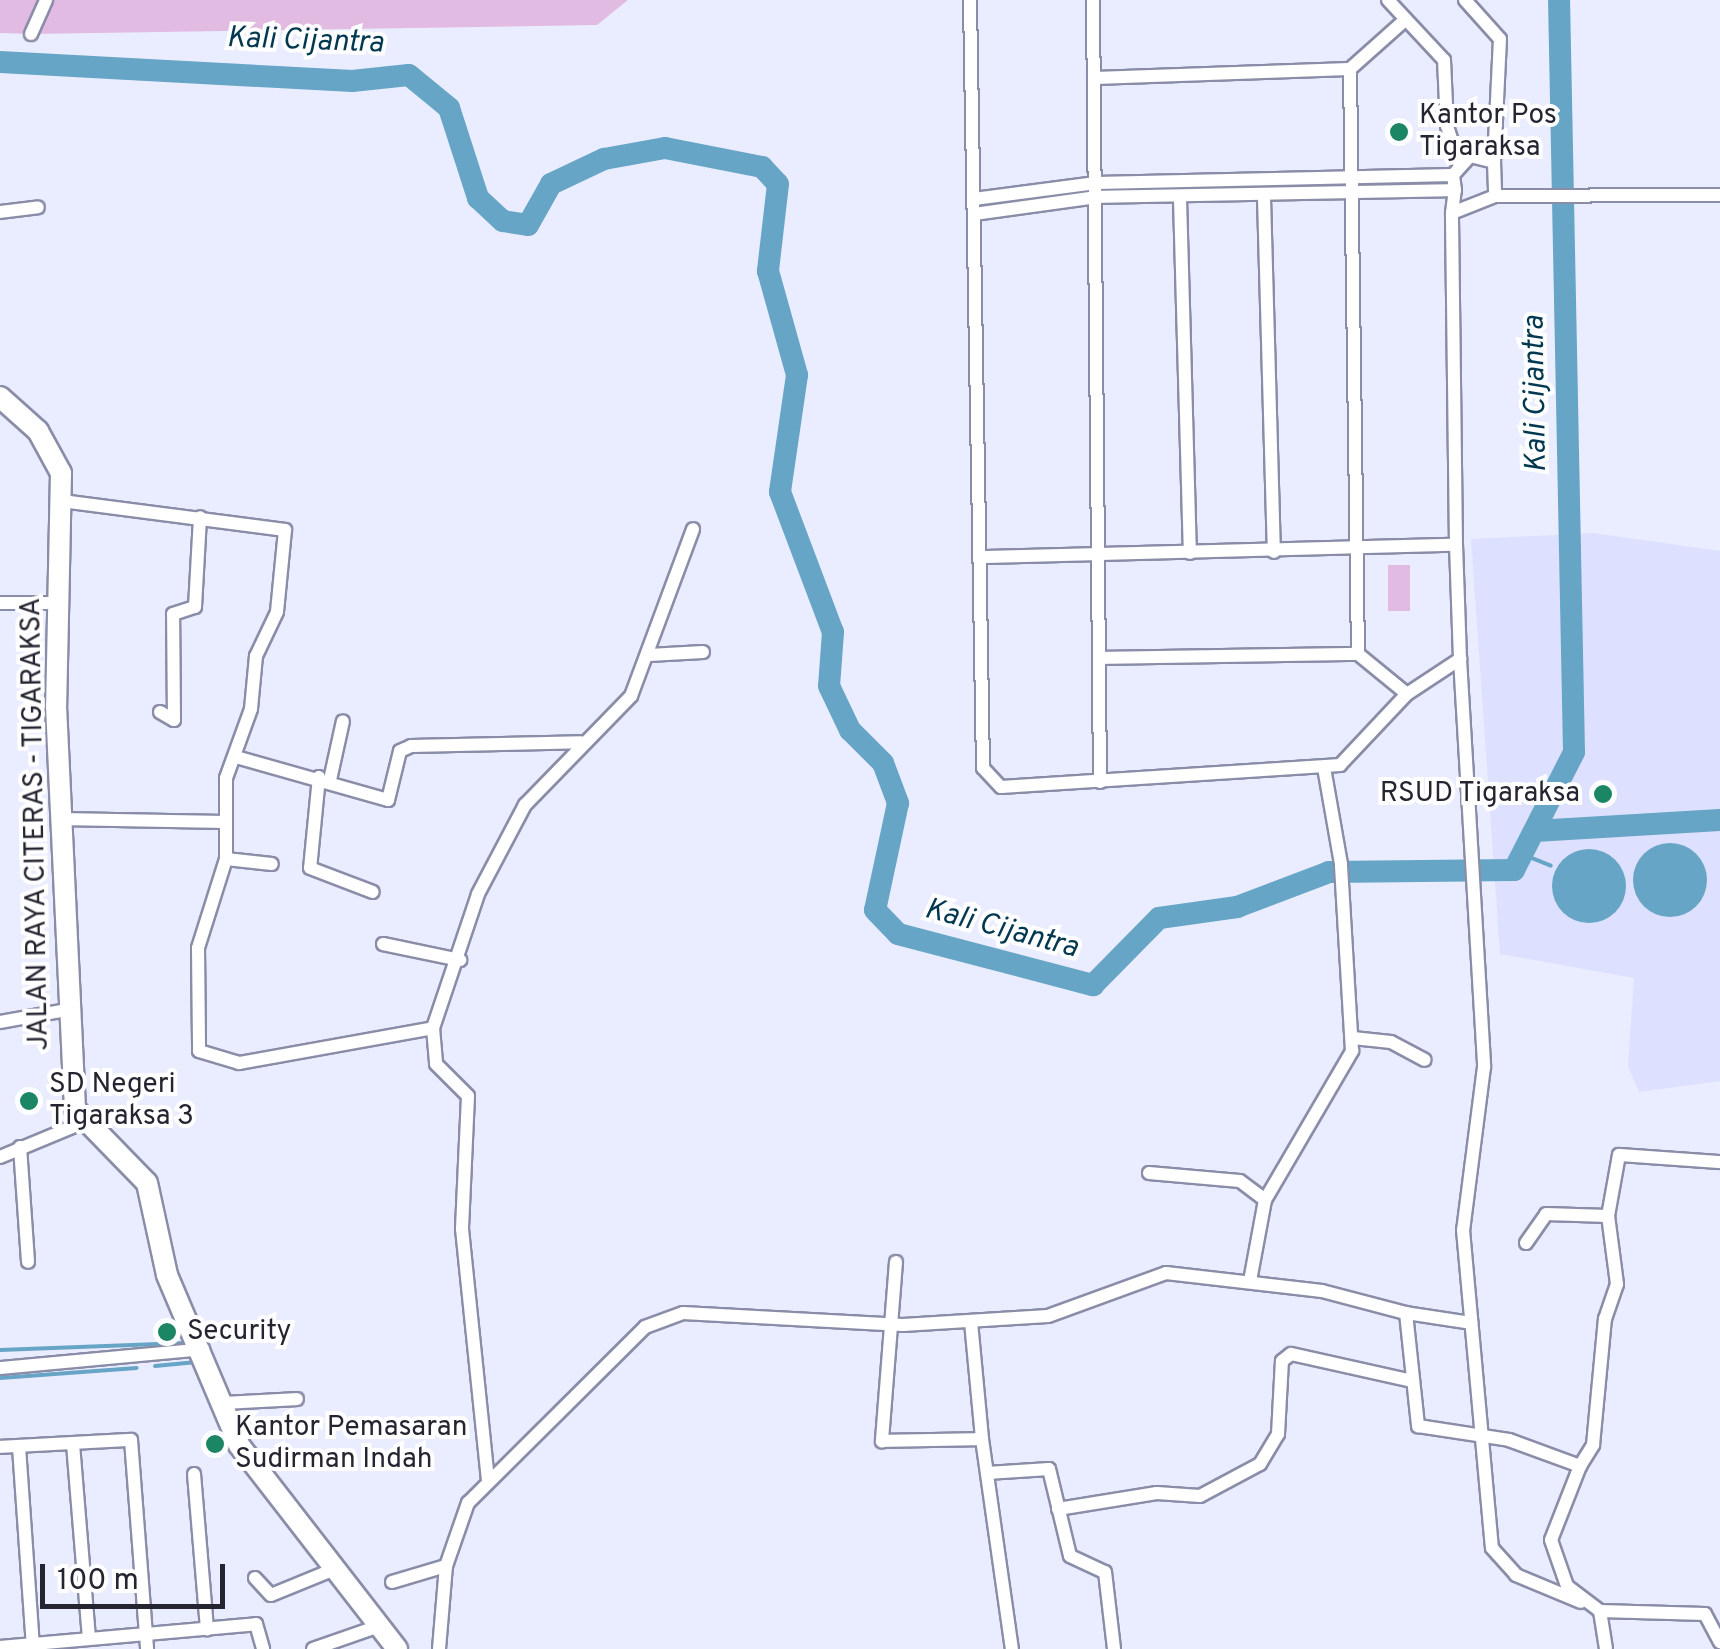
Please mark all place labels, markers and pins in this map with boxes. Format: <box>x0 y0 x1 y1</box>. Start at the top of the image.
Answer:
place label: Kantor Pos Tigaraksa <box>1419 99 1557 165</box>
marker: Kantor Pos Tigaraksa <box>1388 121 1410 143</box>
place label: RSUD Tigaraksa <box>1379 777 1580 811</box>
marker: RSUD Tigaraksa <box>1590 781 1616 807</box>
place label: SD Negeri Tigaraksa 3 <box>49 1068 194 1134</box>
marker: SD Negeri Tigaraksa 3 <box>18 1090 40 1112</box>
place label: Security <box>187 1315 291 1349</box>
marker: Security <box>156 1321 178 1343</box>
place label: Kantor Pemasaran Sudirman Indah <box>235 1411 468 1477</box>
marker: Kantor Pemasaran Sudirman Indah <box>204 1433 226 1455</box>

